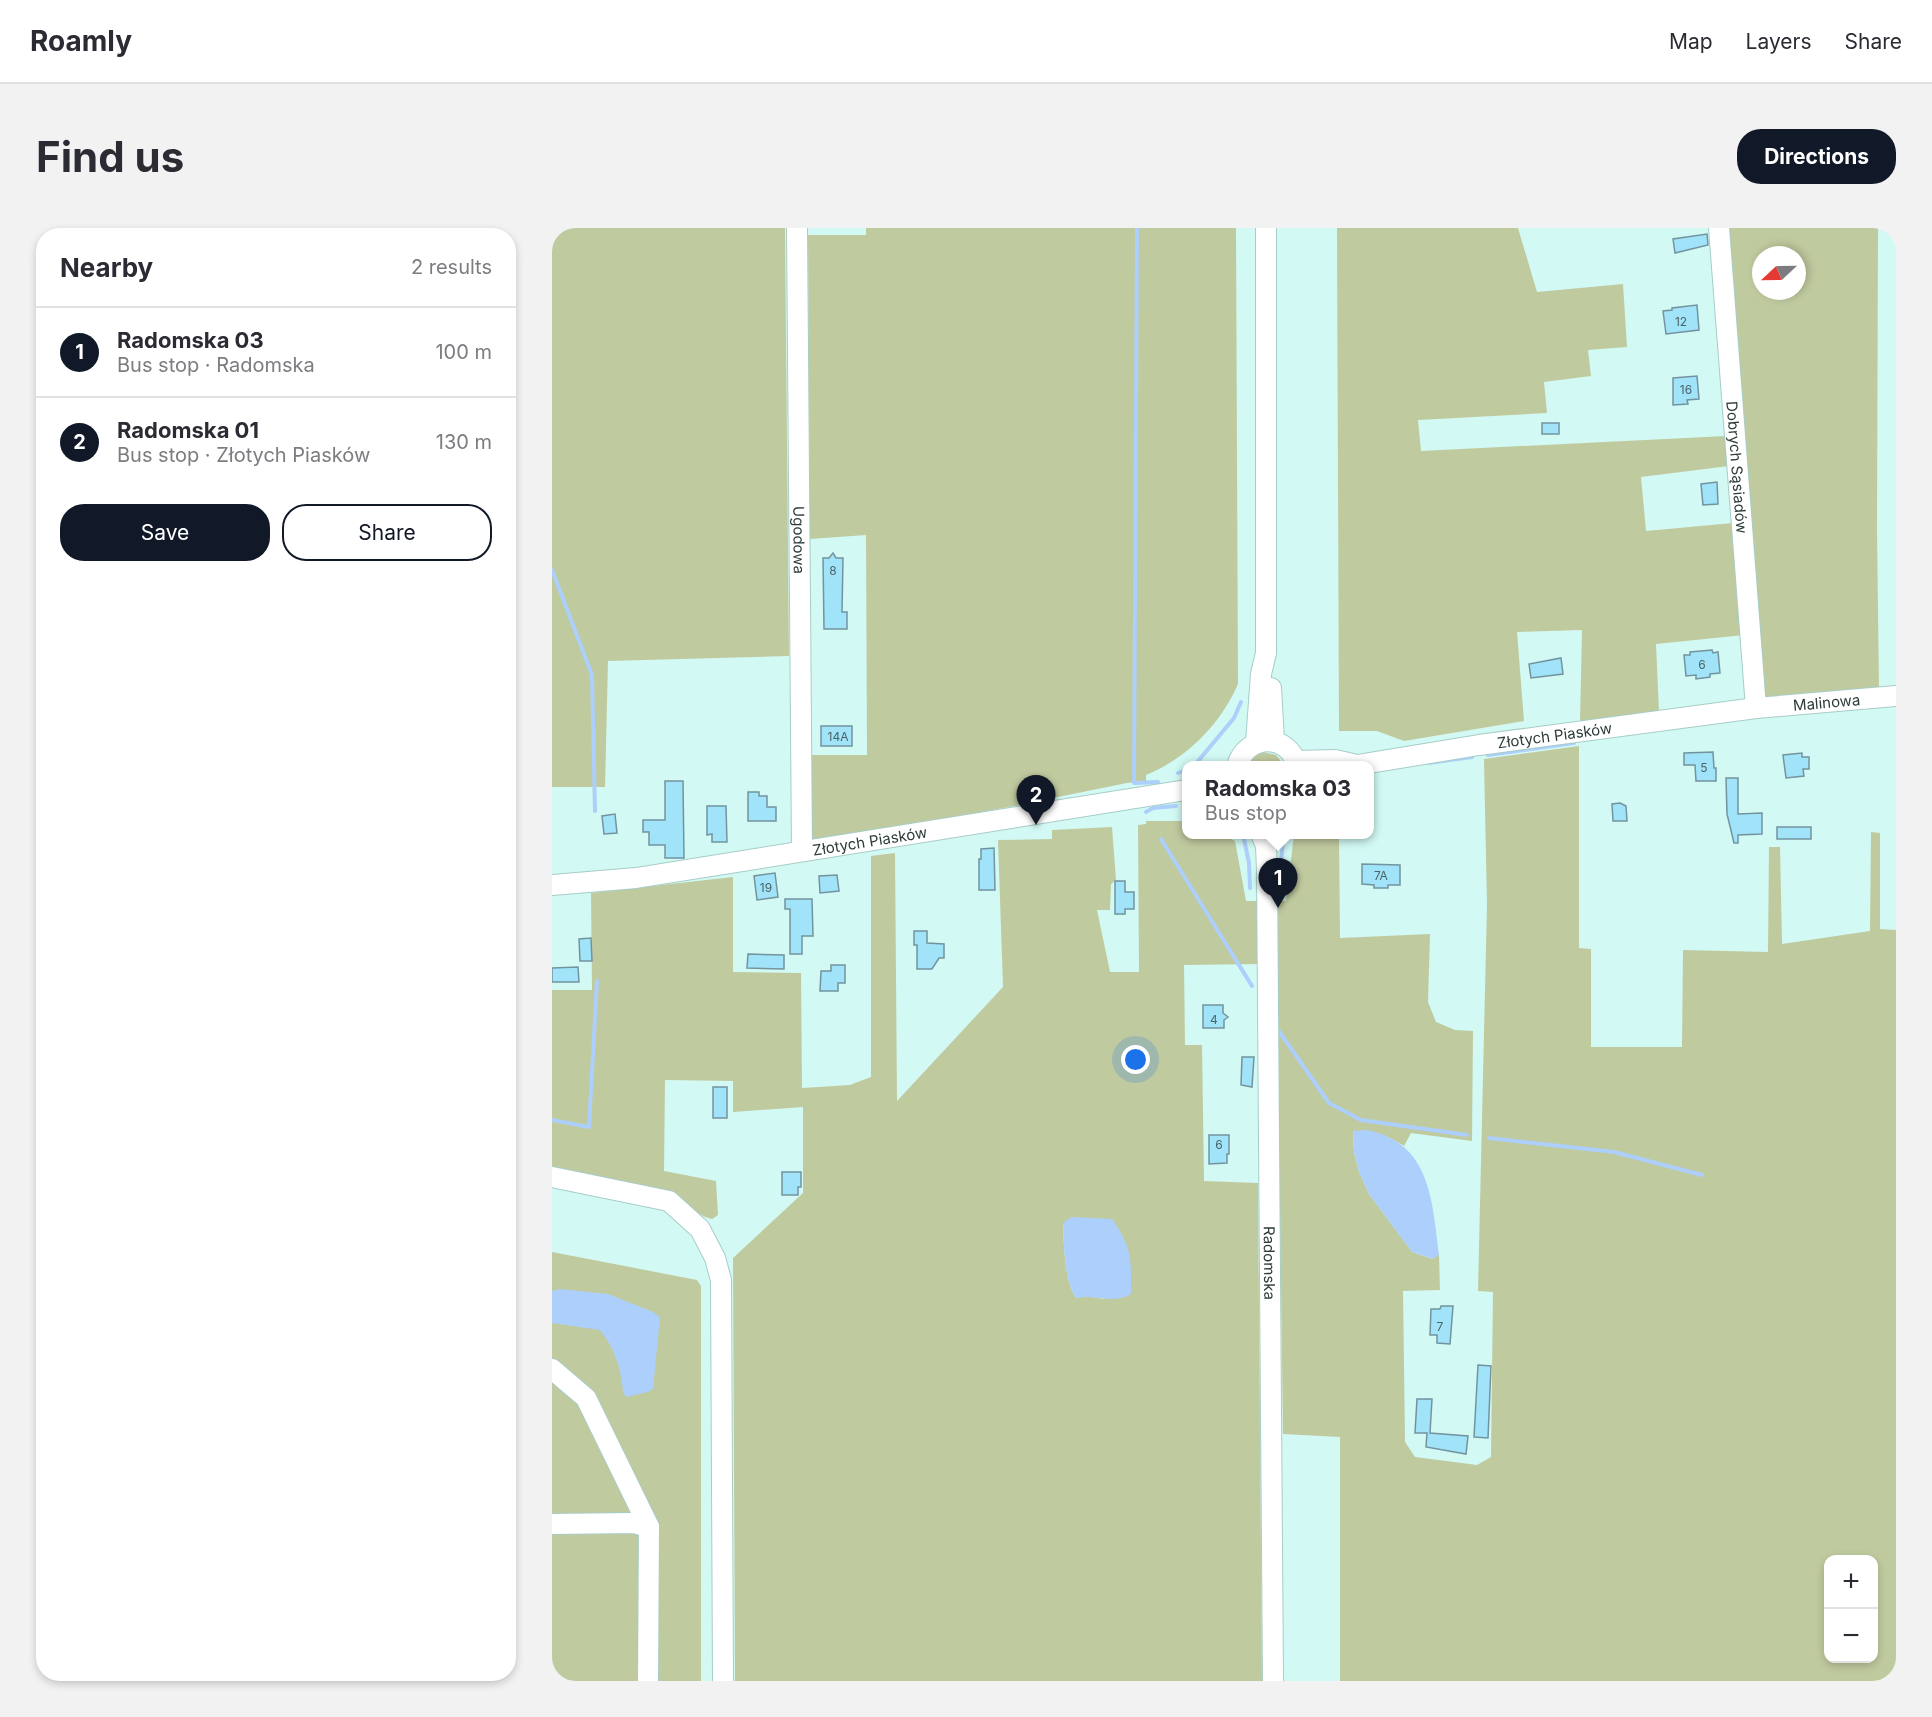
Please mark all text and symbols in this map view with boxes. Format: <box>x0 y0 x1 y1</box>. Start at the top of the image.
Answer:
text: Roamly <box>30 24 132 58</box>
text: Map <box>1669 29 1713 54</box>
text: Layers <box>1746 29 1812 54</box>
text: Share <box>1845 29 1902 54</box>
button: Directions <box>1737 129 1896 184</box>
text: Find us <box>36 131 184 182</box>
north arrow <box>1752 246 1806 300</box>
text: Nearby <box>60 252 153 283</box>
text: 2 results <box>411 255 492 279</box>
house number: 12 <box>1675 314 1687 329</box>
text: Radomska 03 <box>117 327 264 353</box>
text: 1 <box>75 340 84 364</box>
text: 100 m <box>435 340 492 364</box>
text: Bus stop · Radomska <box>117 353 315 377</box>
house number: 16 <box>1680 382 1692 397</box>
street label: Dobrych Sąsiadów <box>1723 400 1752 534</box>
text: Radomska 01 <box>117 417 259 443</box>
text: 2 <box>73 430 86 454</box>
text: 130 m <box>436 430 492 454</box>
text: Bus stop · Złotych Piasków <box>117 443 370 467</box>
button: Save <box>60 504 270 561</box>
button: Share <box>282 504 492 561</box>
street label: Ugodowa <box>790 506 809 574</box>
house number: 8 <box>829 563 837 578</box>
house number: 6 <box>1698 657 1706 672</box>
street label: Malinowa <box>1792 690 1861 714</box>
street label: Złotych Piasków <box>1496 718 1613 752</box>
house number: 14A <box>828 729 848 744</box>
house number: 5 <box>1700 760 1708 775</box>
popup <box>1182 761 1374 839</box>
text: Radomska 03 <box>1205 775 1351 801</box>
pin: 2 <box>1016 776 1056 825</box>
text: Bus stop <box>1205 801 1287 825</box>
street label: Złotych Piasków <box>811 822 928 859</box>
pin: 1 <box>1258 858 1298 908</box>
house number: 7A <box>1374 868 1388 883</box>
house number: 19 <box>760 880 772 895</box>
house number: 4 <box>1210 1012 1218 1027</box>
your location <box>1121 1045 1150 1074</box>
house number: 6 <box>1215 1137 1223 1152</box>
street label: Radomska <box>1260 1226 1280 1300</box>
house number: 7 <box>1437 1319 1444 1334</box>
map controls <box>1824 1555 1878 1663</box>
button: + <box>1824 1555 1878 1609</box>
button: − <box>1824 1609 1878 1663</box>

